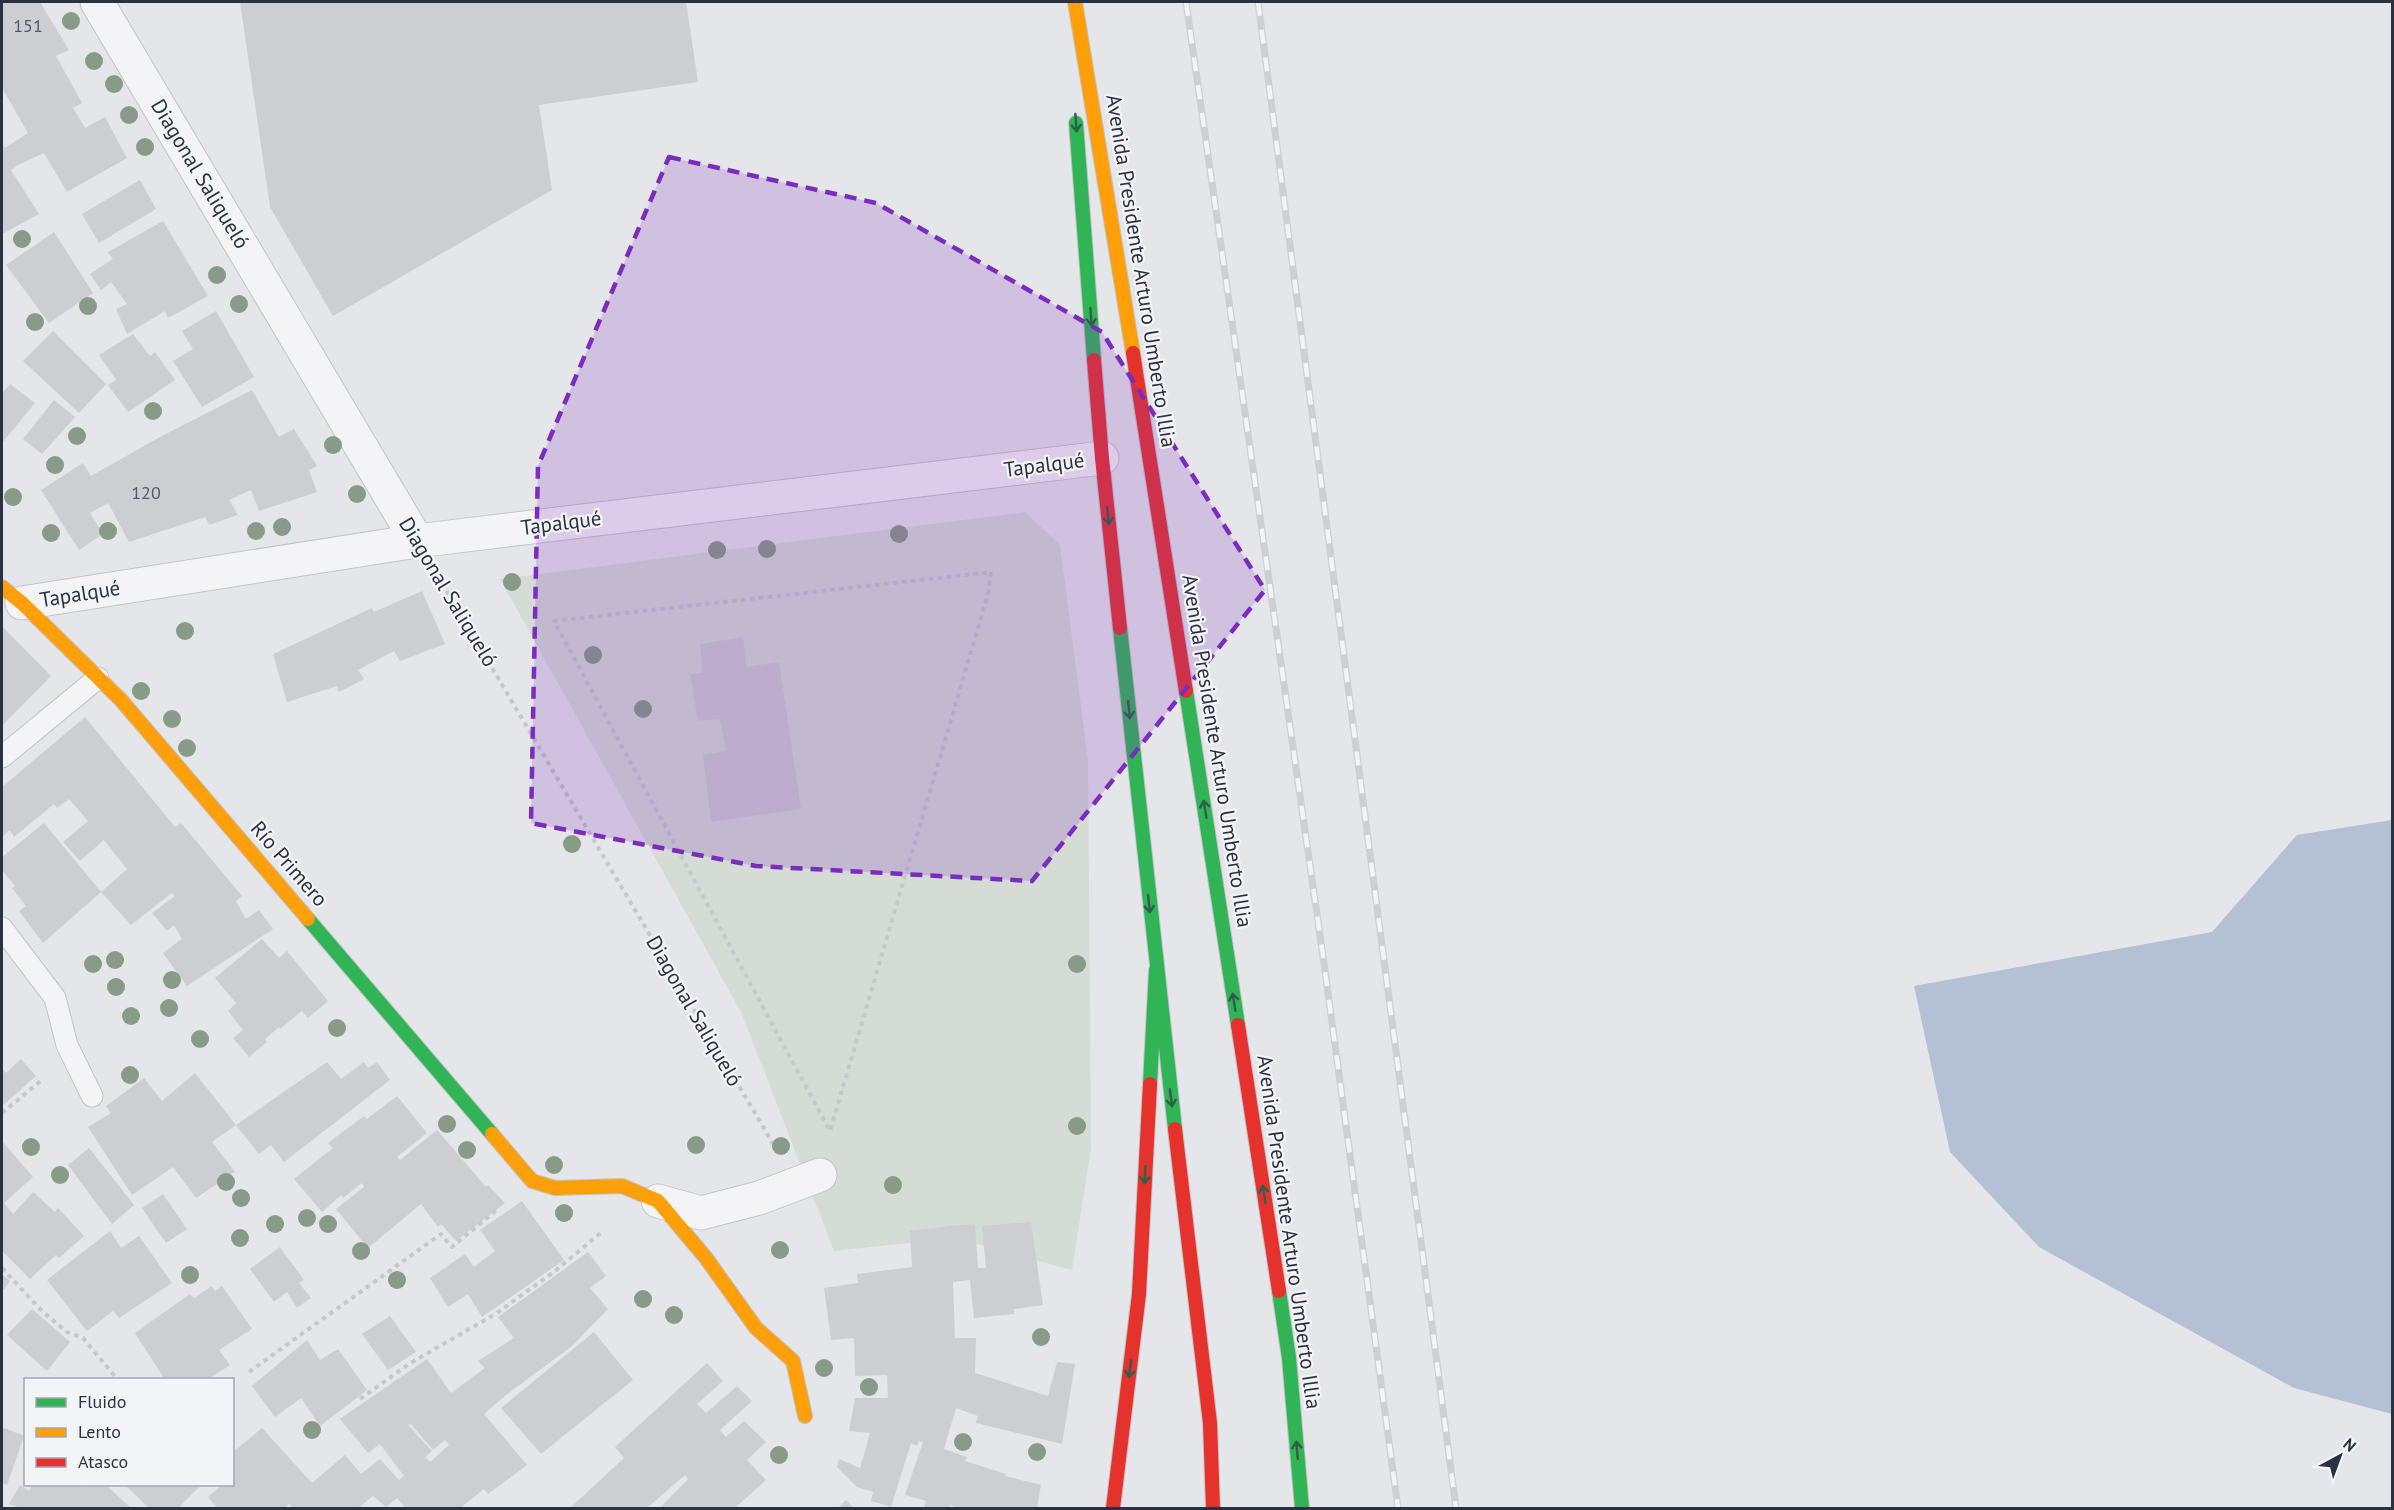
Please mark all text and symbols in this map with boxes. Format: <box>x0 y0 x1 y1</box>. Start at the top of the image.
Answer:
house number: 151 <box>13 14 43 37</box>
street label: Avenida Presidente Arturo Umberto Illia <box>1100 93 1183 449</box>
street label: Diagonal Saliqueló <box>145 94 256 254</box>
one-way arrow <box>1071 112 1082 132</box>
one-way arrow <box>1086 307 1097 327</box>
street label: Tapalqué <box>1002 446 1086 483</box>
house number: 120 <box>131 481 161 504</box>
street label: Tapalqué <box>519 504 603 541</box>
one-way arrow <box>1103 506 1114 525</box>
street label: Diagonal Saliqueló <box>393 512 504 672</box>
street label: Avenida Presidente Arturo Umberto Illia <box>1176 573 1259 929</box>
street label: Tapalqué <box>38 574 122 613</box>
one-way arrow <box>1123 699 1134 719</box>
one-way arrow <box>1199 800 1210 819</box>
street label: Río Primero <box>245 815 334 912</box>
one-way arrow <box>1144 893 1155 913</box>
street label: Diagonal Saliqueló <box>640 930 749 1091</box>
one-way arrow <box>1229 992 1240 1012</box>
street label: Avenida Presidente Arturo Umberto Illia <box>1251 1053 1328 1411</box>
one-way arrow <box>1166 1087 1177 1107</box>
one-way arrow <box>1140 1165 1151 1184</box>
one-way arrow <box>1258 1185 1269 1205</box>
one-way arrow <box>1124 1359 1135 1379</box>
legend <box>24 1378 234 1486</box>
text: Fluido <box>78 1390 126 1413</box>
text: Lento <box>78 1420 121 1443</box>
north arrow <box>2310 1426 2370 1486</box>
text: N <box>2339 1434 2360 1456</box>
one-way arrow <box>1291 1441 1302 1461</box>
text: Atasco <box>78 1450 128 1473</box>

